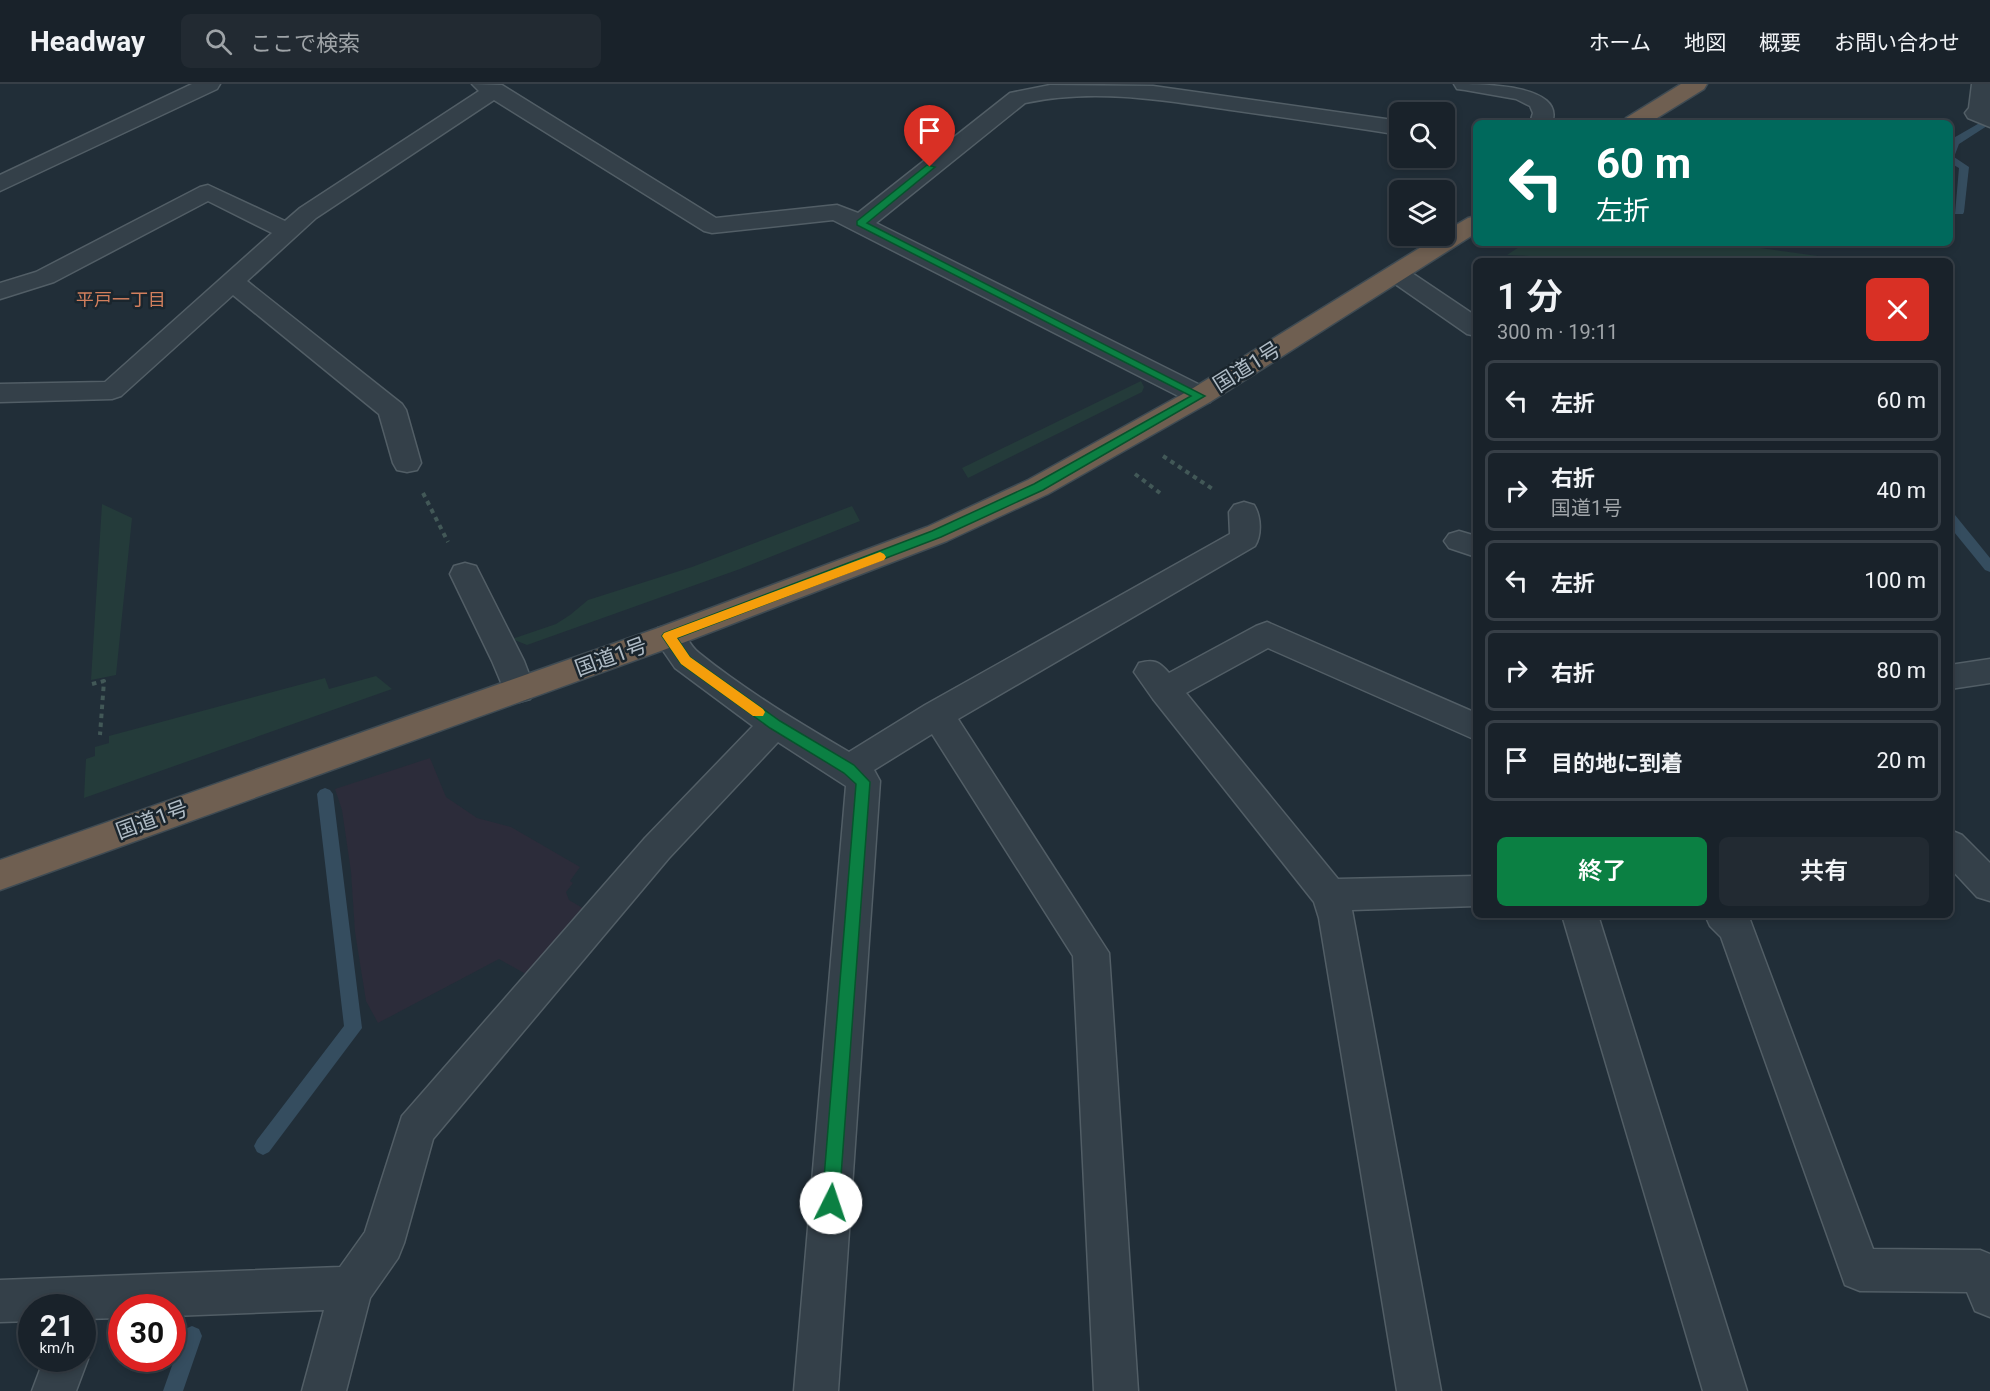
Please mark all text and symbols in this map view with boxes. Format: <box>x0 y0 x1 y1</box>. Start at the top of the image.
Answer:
search box <box>181 14 601 68</box>
text: Headway <box>30 25 145 58</box>
icon: search <box>202 25 235 58</box>
text: ここで検索 <box>250 31 360 56</box>
text: ホーム <box>1589 31 1651 55</box>
text: 地図 <box>1684 31 1726 55</box>
text: 概要 <box>1759 31 1801 55</box>
text: お問い合わせ <box>1834 31 1960 55</box>
map controls <box>1389 102 1455 246</box>
button: search <box>1389 102 1455 168</box>
pin <box>904 105 955 167</box>
icon: arrive <box>913 114 946 147</box>
text: 60 m <box>1596 139 1691 188</box>
icon: left <box>1497 144 1575 222</box>
button: layers <box>1389 180 1455 246</box>
text: 左折 <box>1596 195 1650 227</box>
text: 1 分 <box>1497 276 1563 318</box>
button: close <box>1866 278 1929 341</box>
district label: 平戸一丁目 <box>76 289 166 310</box>
text: 300 m · 19:11 <box>1497 320 1618 344</box>
street label: 国道1号 <box>1209 337 1285 397</box>
icon: left <box>1500 384 1533 417</box>
text: 60 m <box>1877 388 1926 413</box>
text: 左折 <box>1551 391 1595 416</box>
text: 右折 <box>1551 466 1595 491</box>
icon: right <box>1500 474 1533 507</box>
text: 40 m <box>1877 478 1926 503</box>
text: 国道1号 <box>1551 496 1622 520</box>
icon: left <box>1500 564 1533 597</box>
text: 100 m <box>1864 568 1926 593</box>
text: 左折 <box>1551 571 1595 596</box>
street label: 国道1号 <box>572 633 650 681</box>
icon: right <box>1500 654 1533 687</box>
text: 80 m <box>1877 658 1926 683</box>
text: 右折 <box>1551 661 1595 686</box>
icon: arrive <box>1500 744 1533 777</box>
text: 20 m <box>1877 748 1926 773</box>
text: 目的地に到着 <box>1551 751 1683 776</box>
street label: 国道1号 <box>113 796 191 844</box>
button: 終了 <box>1497 837 1707 906</box>
button: 共有 <box>1719 837 1929 906</box>
position arrow <box>799 1171 863 1235</box>
speed limit sign: 30 <box>108 1294 186 1372</box>
text: 21 <box>40 1308 74 1343</box>
text: km/h <box>39 1339 75 1357</box>

